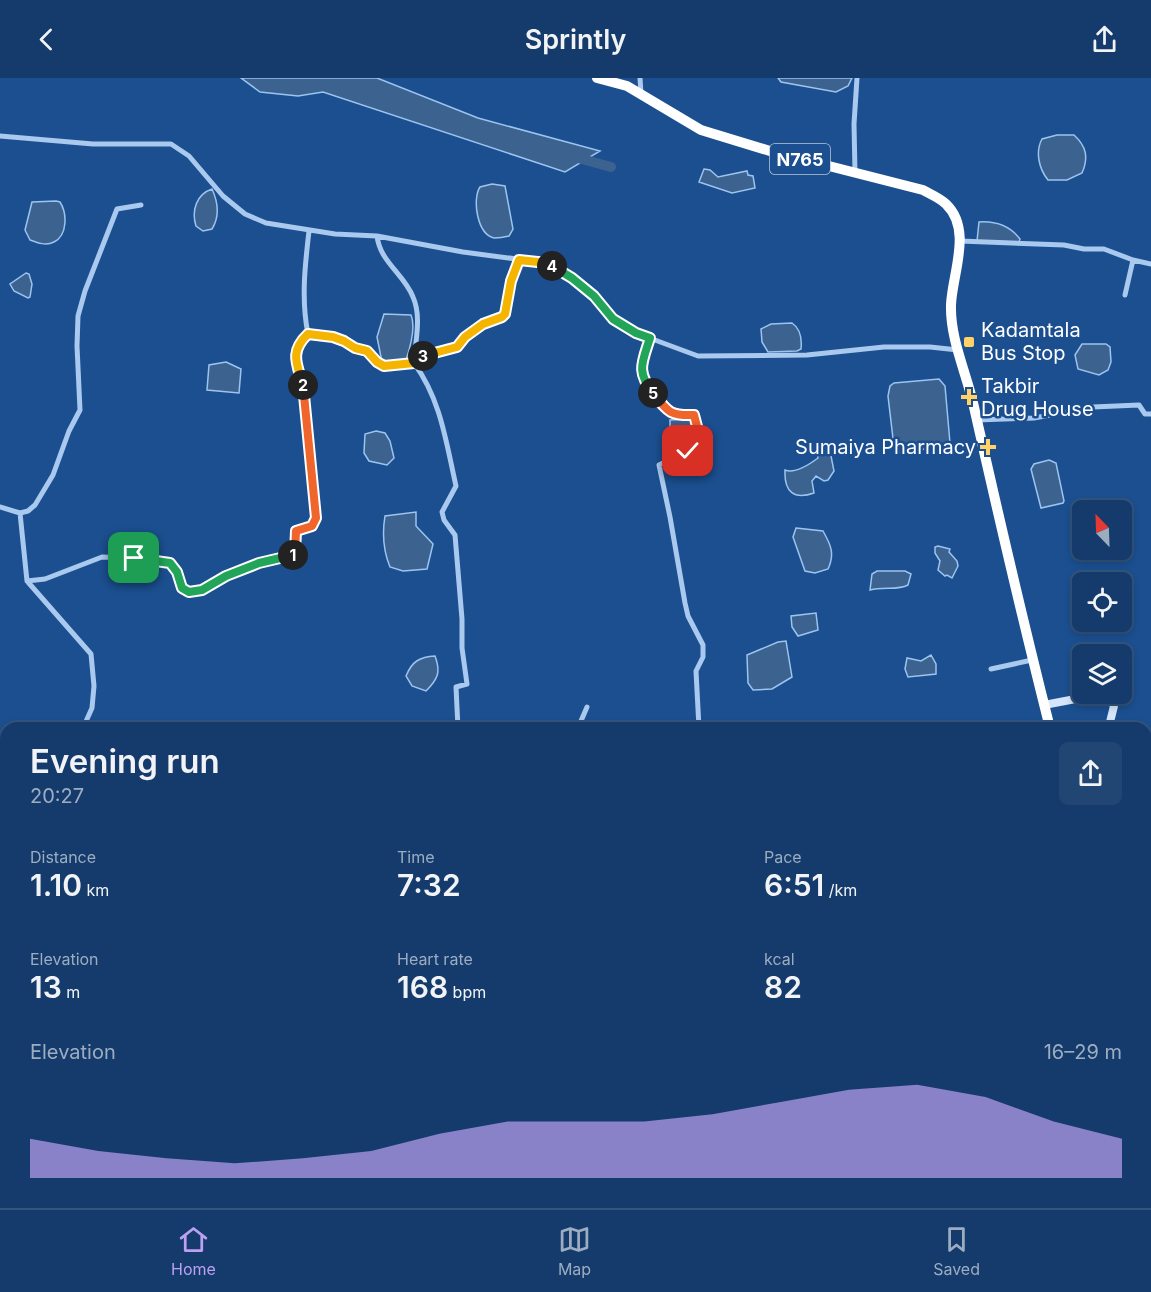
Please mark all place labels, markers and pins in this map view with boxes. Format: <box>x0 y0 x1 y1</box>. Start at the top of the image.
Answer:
pin: 4 <box>537 251 567 281</box>
place label: Kadamtala Bus Stop <box>981 318 1081 365</box>
marker: Kadamtala Bus Stop <box>962 335 976 349</box>
pin: 3 <box>408 341 438 371</box>
pin: 2 <box>288 370 318 400</box>
place label: Takbir Drug House <box>981 374 1094 421</box>
pin: 5 <box>638 378 668 408</box>
marker: Takbir Drug House <box>962 390 976 404</box>
pin <box>662 425 713 476</box>
place label: Sumaiya Pharmacy <box>795 435 976 459</box>
marker: Sumaiya Pharmacy <box>981 440 995 454</box>
pin <box>108 532 159 583</box>
pin: 1 <box>278 540 308 570</box>

